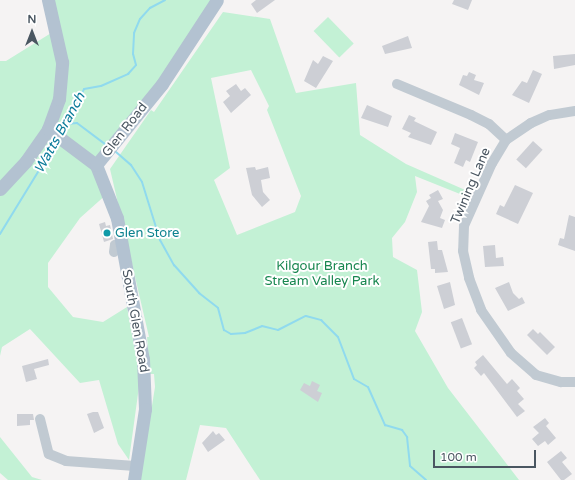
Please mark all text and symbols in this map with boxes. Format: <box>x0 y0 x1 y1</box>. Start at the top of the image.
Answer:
north arrow <box>12 12 52 52</box>
text: N <box>28 13 36 26</box>
water label: Watts Branch <box>31 90 89 176</box>
street label: Glen Road <box>99 100 151 160</box>
street label: Twining Lane <box>448 146 494 226</box>
place label: Glen Store <box>115 225 179 241</box>
marker: Glen Store <box>102 228 112 238</box>
park label: Kilgour Branch Stream Valley Park <box>265 259 379 290</box>
street label: South Glen Road <box>118 268 152 374</box>
scale bar <box>435 442 538 468</box>
text: 100 m <box>440 450 477 464</box>

